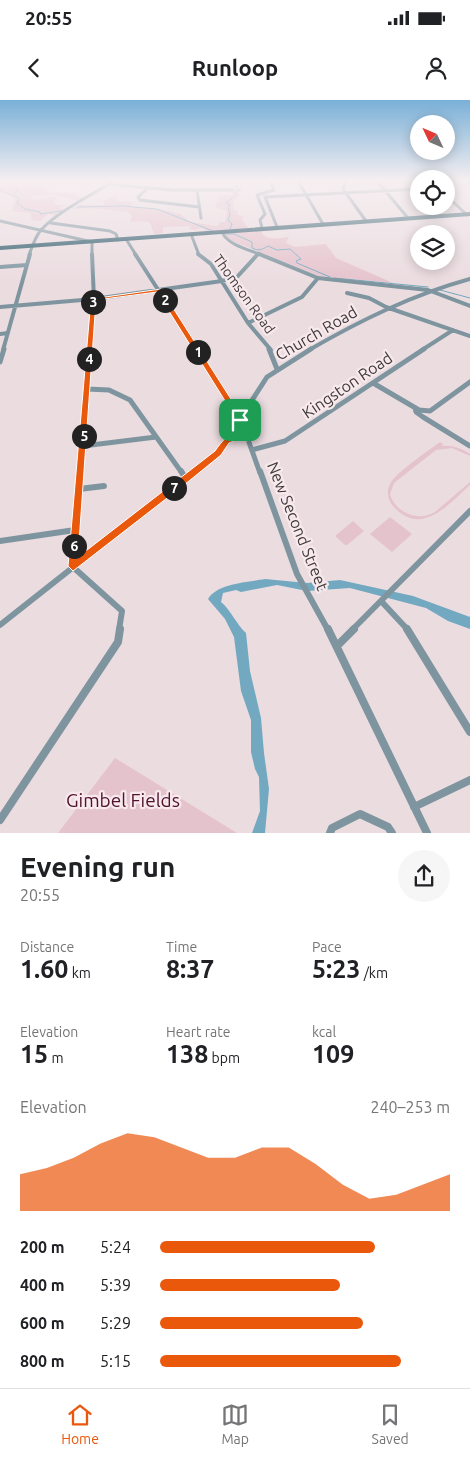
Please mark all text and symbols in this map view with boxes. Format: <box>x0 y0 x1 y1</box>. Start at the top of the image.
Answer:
text: 20:55 <box>25 7 73 29</box>
icon: back <box>20 54 48 82</box>
icon: person <box>422 54 450 82</box>
text: Runloop <box>192 55 278 80</box>
north arrow <box>410 115 455 160</box>
map controls <box>410 115 455 270</box>
button: locate <box>410 170 455 215</box>
button: layers <box>410 225 455 270</box>
street label: Thomson Road <box>210 251 278 337</box>
pin: 2 <box>152 288 178 312</box>
pin: 3 <box>80 290 106 314</box>
text: 2 <box>162 292 169 308</box>
text: 3 <box>90 294 97 310</box>
street label: Church Road <box>272 302 360 364</box>
pin: 1 <box>186 340 210 364</box>
text: 1 <box>195 344 202 360</box>
pin: 4 <box>76 346 102 372</box>
street label: Kingston Road <box>299 348 395 422</box>
text: 4 <box>86 351 93 367</box>
pin <box>219 399 261 441</box>
icon: arrive <box>226 406 254 434</box>
pin: 5 <box>72 424 96 448</box>
text: 5 <box>81 428 88 444</box>
street label: New Second Street <box>264 459 332 594</box>
pin: 7 <box>162 476 186 500</box>
text: 7 <box>171 480 178 496</box>
pin: 6 <box>62 534 86 558</box>
text: 6 <box>71 538 78 554</box>
park label: Gimbel Fields <box>66 789 180 811</box>
button: share <box>398 850 450 902</box>
text: Evening run <box>20 851 175 882</box>
text: 20:55 <box>20 886 60 904</box>
text: Distance <box>20 939 74 955</box>
text: Time <box>166 939 197 955</box>
text: Pace <box>312 939 342 955</box>
text: 1.60 <box>20 955 68 983</box>
text: 8:37 <box>166 955 214 983</box>
text: 5:23 <box>312 955 360 983</box>
text: km <box>68 965 91 981</box>
text: /km <box>360 965 388 981</box>
text: Elevation <box>20 1024 78 1040</box>
text: Heart rate <box>166 1024 230 1040</box>
text: kcal <box>312 1024 336 1040</box>
text: 15 <box>20 1040 48 1068</box>
text: 138 <box>166 1040 208 1068</box>
text: 109 <box>312 1040 354 1068</box>
text: m <box>48 1050 64 1066</box>
text: bpm <box>208 1050 240 1066</box>
text: Elevation <box>20 1098 87 1116</box>
text: 240–253 m <box>370 1098 450 1116</box>
text: 200 m <box>20 1238 65 1256</box>
text: 5:24 <box>100 1238 131 1256</box>
text: 400 m <box>20 1276 65 1294</box>
text: 5:39 <box>100 1276 131 1294</box>
text: 600 m <box>20 1314 65 1332</box>
text: 5:29 <box>100 1314 131 1332</box>
text: 800 m <box>20 1352 65 1370</box>
text: 5:15 <box>100 1352 131 1370</box>
tab: Home <box>61 1401 99 1447</box>
tab: Map <box>221 1401 249 1447</box>
tab: Saved <box>372 1401 409 1447</box>

